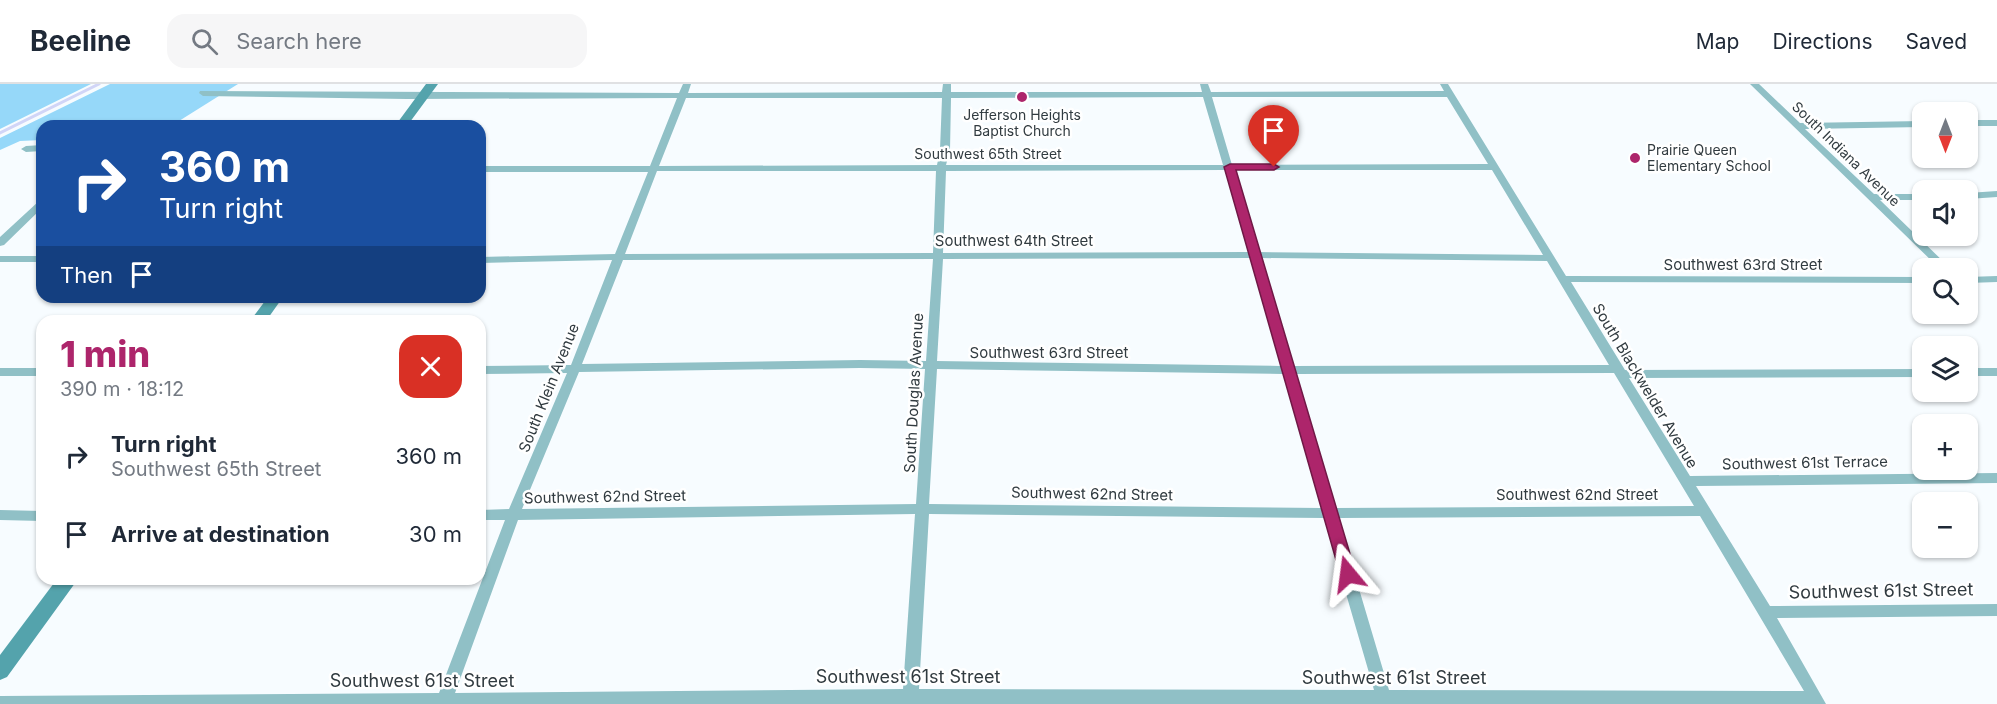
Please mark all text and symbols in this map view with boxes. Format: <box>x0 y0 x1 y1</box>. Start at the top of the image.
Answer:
search box <box>167 14 587 68</box>
text: Beeline <box>30 24 131 58</box>
icon: search <box>188 25 221 58</box>
text: Search here <box>236 28 362 54</box>
text: Map <box>1696 29 1739 54</box>
text: Directions <box>1772 29 1873 54</box>
text: Saved <box>1906 29 1967 54</box>
marker: Jefferson Heights Baptist Church <box>1015 90 1029 104</box>
street label: South Indiana Avenue <box>1789 98 1904 210</box>
north arrow <box>1912 102 1978 168</box>
map controls <box>1912 102 1978 558</box>
pin <box>1248 105 1299 167</box>
place label: Jefferson Heights Baptist Church <box>963 106 1081 139</box>
icon: arrive <box>1257 114 1290 147</box>
text: 360 m <box>159 141 290 192</box>
place label: Prairie Queen Elementary School <box>1647 141 1771 174</box>
icon: right <box>60 144 138 222</box>
street label: Southwest 65th Street <box>914 145 1062 162</box>
marker: Prairie Queen Elementary School <box>1628 151 1642 165</box>
button: sound <box>1912 180 1978 246</box>
text: Turn right <box>159 192 283 225</box>
street label: Southwest 64th Street <box>935 231 1093 250</box>
street label: Southwest 63rd Street <box>1664 255 1822 274</box>
icon: arrive <box>125 258 158 291</box>
button: search <box>1912 258 1978 324</box>
text: Then <box>60 262 113 288</box>
street label: South Blackwelder Avenue <box>1589 300 1702 472</box>
street label: South Douglas Avenue <box>900 312 927 473</box>
street label: South Klein Avenue <box>514 321 583 455</box>
text: 1 min <box>60 332 150 376</box>
button: close <box>399 335 462 398</box>
button: layers <box>1912 336 1978 402</box>
street label: Southwest 63rd Street <box>970 343 1128 362</box>
text: 390 m · 18:12 <box>60 377 184 401</box>
button: + <box>1912 414 1978 480</box>
text: Turn right <box>111 431 217 457</box>
icon: right <box>60 440 93 473</box>
text: 360 m <box>395 443 462 469</box>
street label: Southwest 61st Terrace <box>1722 452 1888 473</box>
text: Southwest 65th Street <box>111 457 321 481</box>
street label: Southwest 62nd Street <box>1011 483 1173 504</box>
street label: Southwest 62nd Street <box>1496 485 1658 504</box>
street label: Southwest 62nd Street <box>524 486 686 507</box>
button: − <box>1912 492 1978 558</box>
icon: arrive <box>60 518 93 551</box>
text: Arrive at destination <box>111 521 330 547</box>
text: 30 m <box>409 521 462 547</box>
position arrow <box>1316 542 1380 606</box>
street label: Southwest 61st Street <box>1789 578 1974 603</box>
street label: Southwest 61st Street <box>816 666 1000 687</box>
street label: Southwest 61st Street <box>1302 667 1486 688</box>
street label: Southwest 61st Street <box>330 670 514 691</box>

